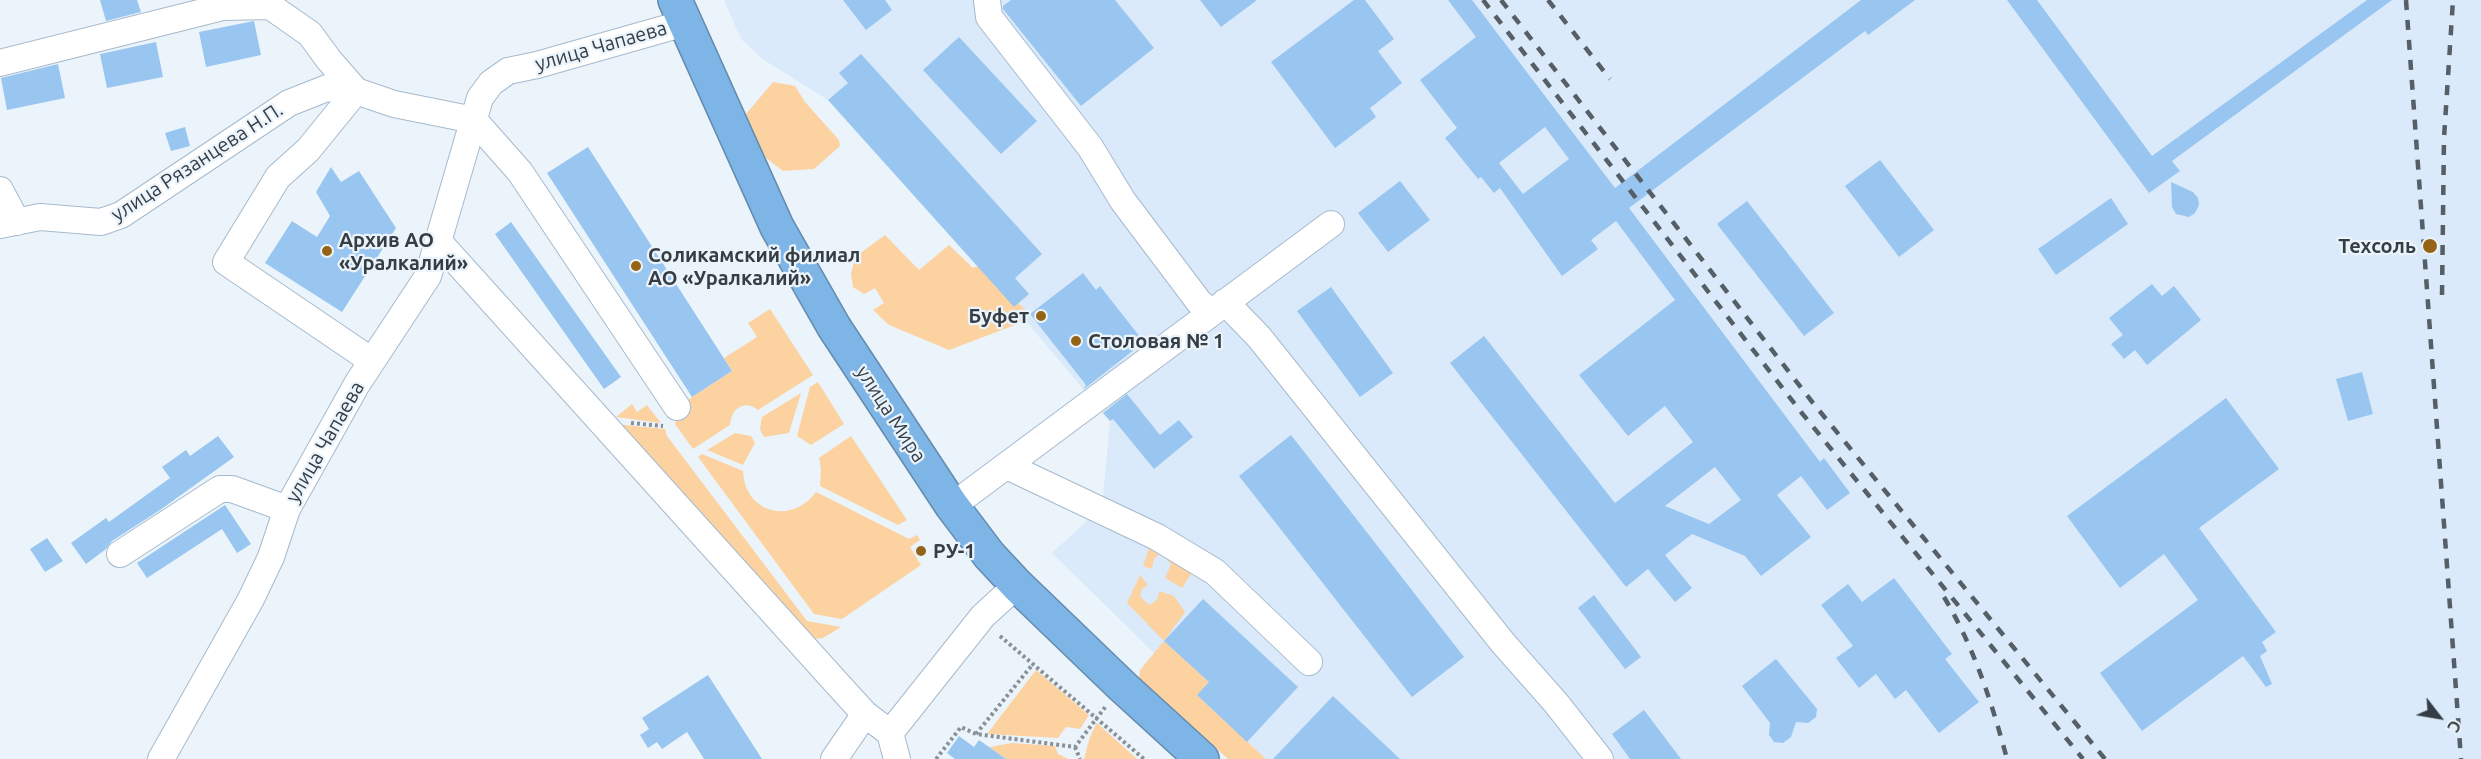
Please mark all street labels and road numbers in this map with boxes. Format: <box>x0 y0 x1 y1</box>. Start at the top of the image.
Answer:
street label: улица Чапаева <box>532 16 670 76</box>
street label: улица Рязанцева Н.П. <box>107 98 287 226</box>
street label: улица Мира <box>851 361 931 467</box>
street label: улица Чапаева <box>281 377 369 507</box>

